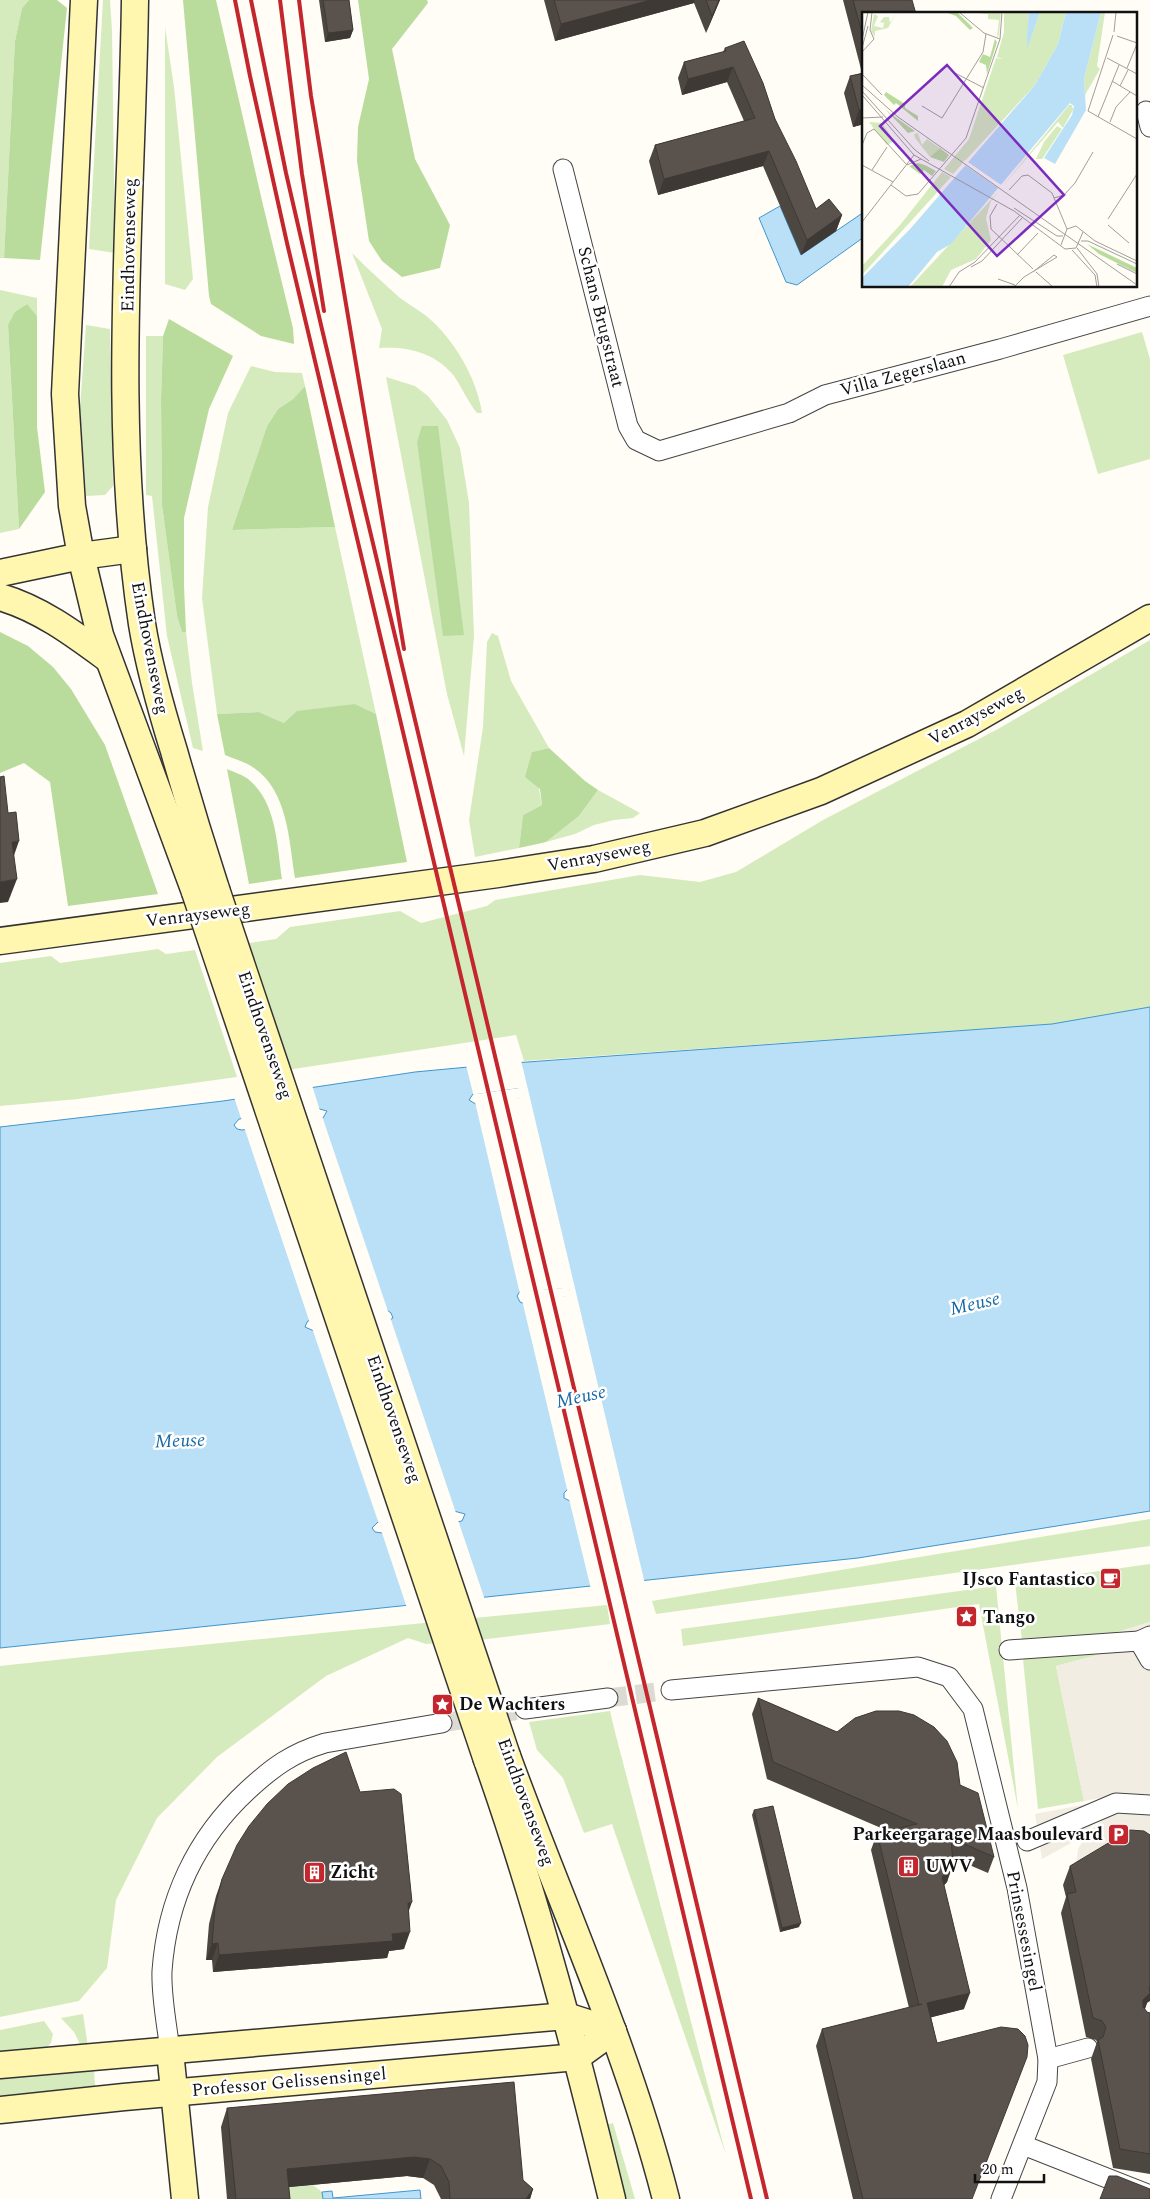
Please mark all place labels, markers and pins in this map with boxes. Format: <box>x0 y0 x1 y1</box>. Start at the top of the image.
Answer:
place label: IJsco Fantastico <box>962 1566 1095 1593</box>
cafe icon: IJsco Fantastico <box>1099 1567 1123 1591</box>
place label: Tango <box>983 1604 1035 1631</box>
place icon: Tango <box>955 1605 979 1629</box>
place label: De Wachters <box>459 1691 565 1718</box>
place icon: De Wachters <box>431 1692 455 1716</box>
place label: Parkeergarage Maasboulevard <box>853 1821 1103 1848</box>
parking icon: Parkeergarage Maasboulevard <box>1107 1822 1131 1846</box>
place label: UWV <box>925 1853 973 1880</box>
building icon: UWV <box>897 1854 921 1878</box>
place label: Zicht <box>330 1859 375 1886</box>
building icon: Zicht <box>302 1860 326 1884</box>

